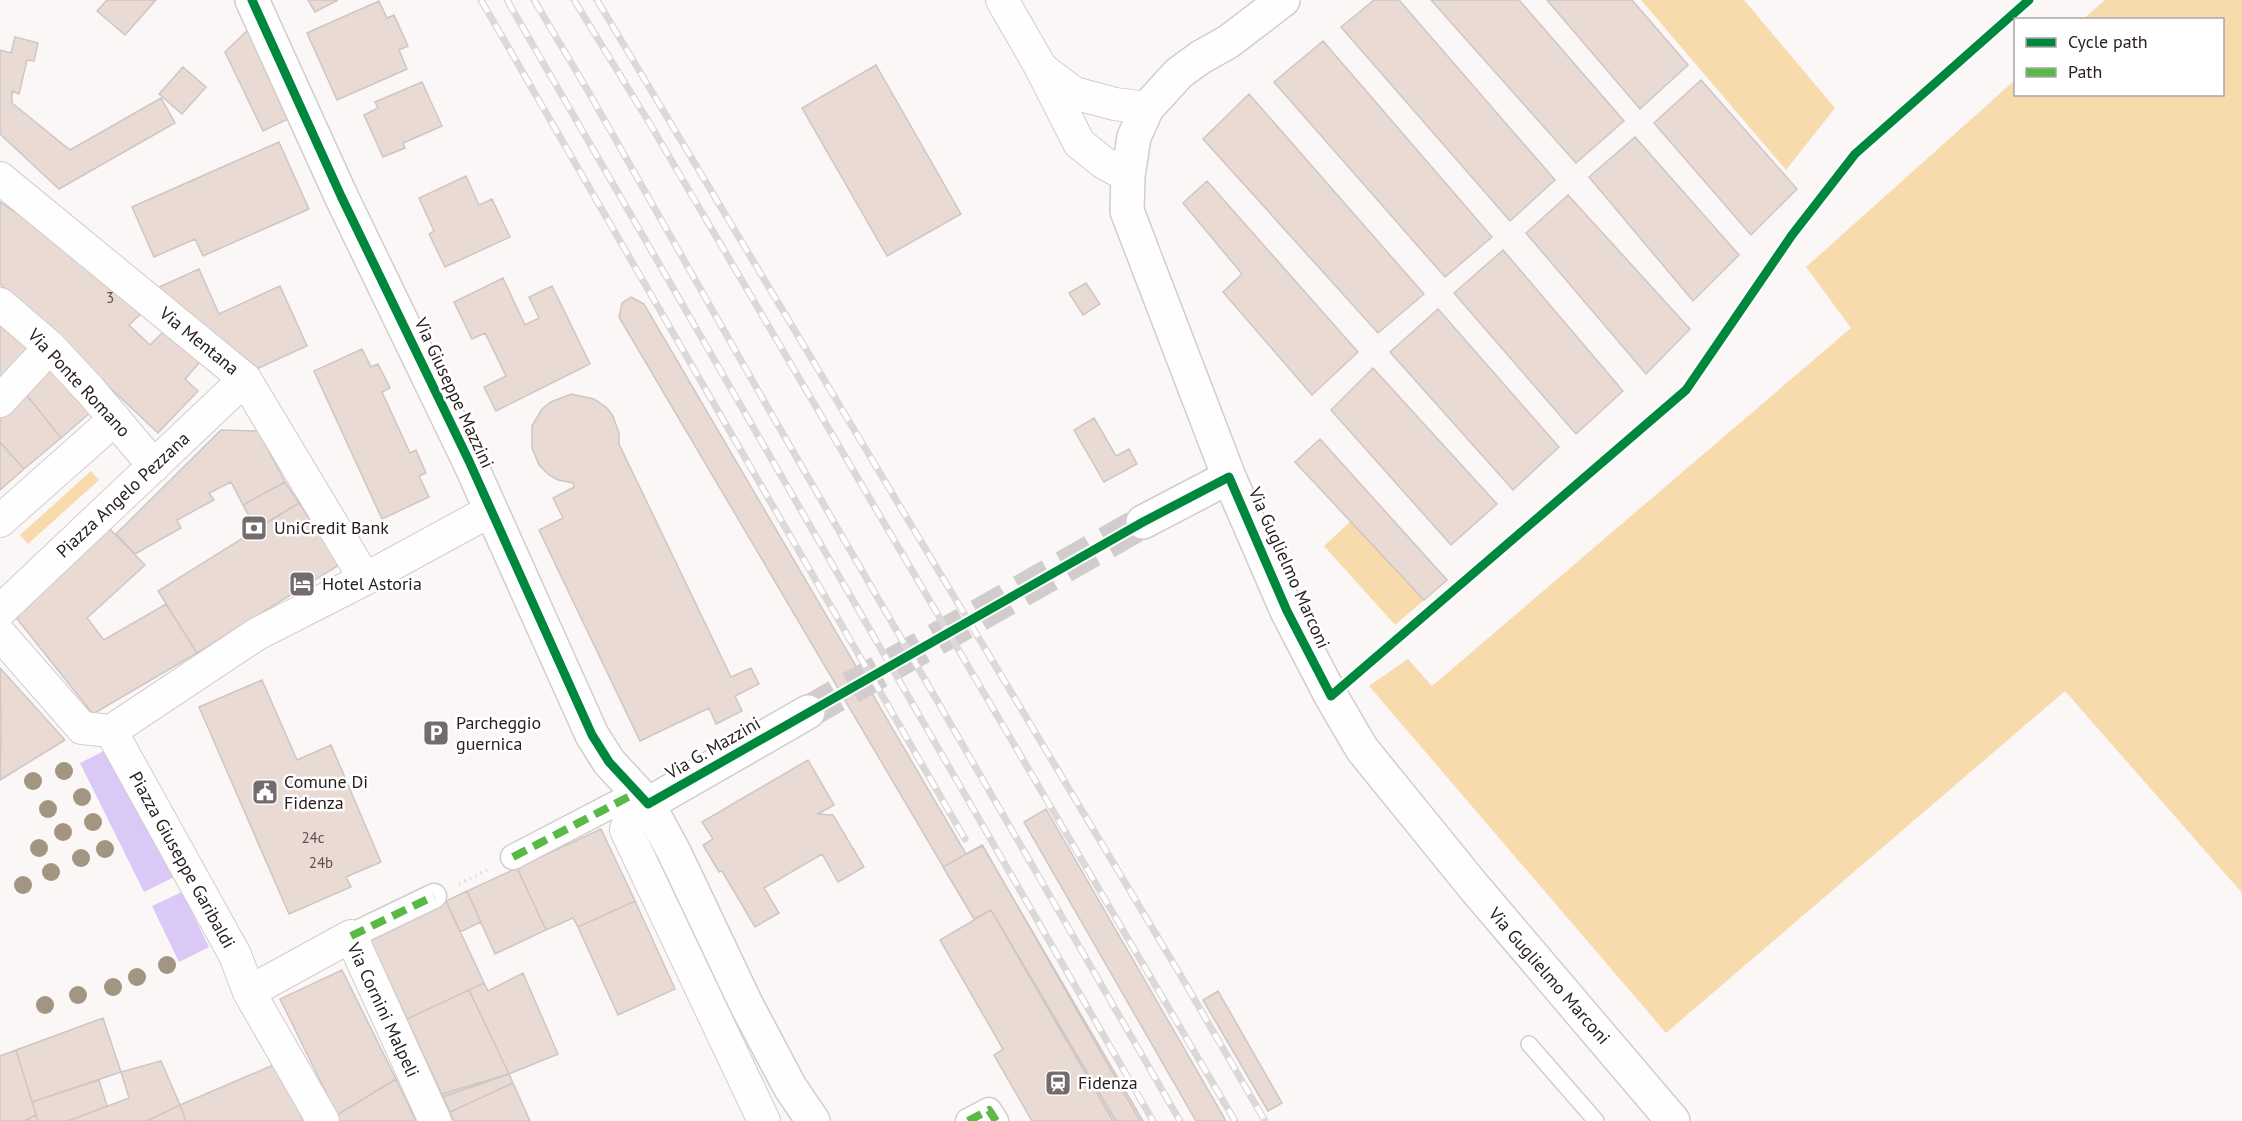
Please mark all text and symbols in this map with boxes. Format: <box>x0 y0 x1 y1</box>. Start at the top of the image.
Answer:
legend <box>2014 18 2224 96</box>
text: Cycle path <box>2068 30 2148 53</box>
text: Path <box>2068 60 2102 83</box>
house number: 3 <box>106 288 114 307</box>
street label: Via Mentana <box>154 301 244 380</box>
street label: Via Giuseppe Mazzini <box>409 313 499 472</box>
street label: Via Ponte Romano <box>23 323 136 442</box>
street label: Piazza Angelo Pezzana <box>51 427 194 562</box>
street label: Via Guglielmo Marconi <box>1243 483 1335 652</box>
bank icon: UniCredit Bank <box>239 513 269 543</box>
place label: UniCredit Bank <box>274 516 389 539</box>
hotel icon: Hotel Astoria <box>287 569 317 599</box>
place label: Hotel Astoria <box>322 572 422 595</box>
place label: Parcheggio guernica <box>456 711 541 755</box>
street label: Via G. Mazzini <box>660 711 764 784</box>
parking icon: Parcheggio guernica <box>421 718 451 748</box>
street label: Piazza Giuseppe Garibaldi <box>124 767 241 952</box>
place label: Comune Di Fidenza <box>284 770 368 814</box>
public building icon: Comune Di Fidenza <box>250 777 280 807</box>
house number: 24c <box>301 828 325 847</box>
house number: 24b <box>309 853 333 872</box>
street label: Via Guglielmo Marconi <box>1483 902 1615 1049</box>
street label: Via Cornini Malpeli <box>342 938 425 1081</box>
station icon: Fidenza <box>1043 1068 1073 1098</box>
place label: Fidenza <box>1078 1071 1138 1094</box>

